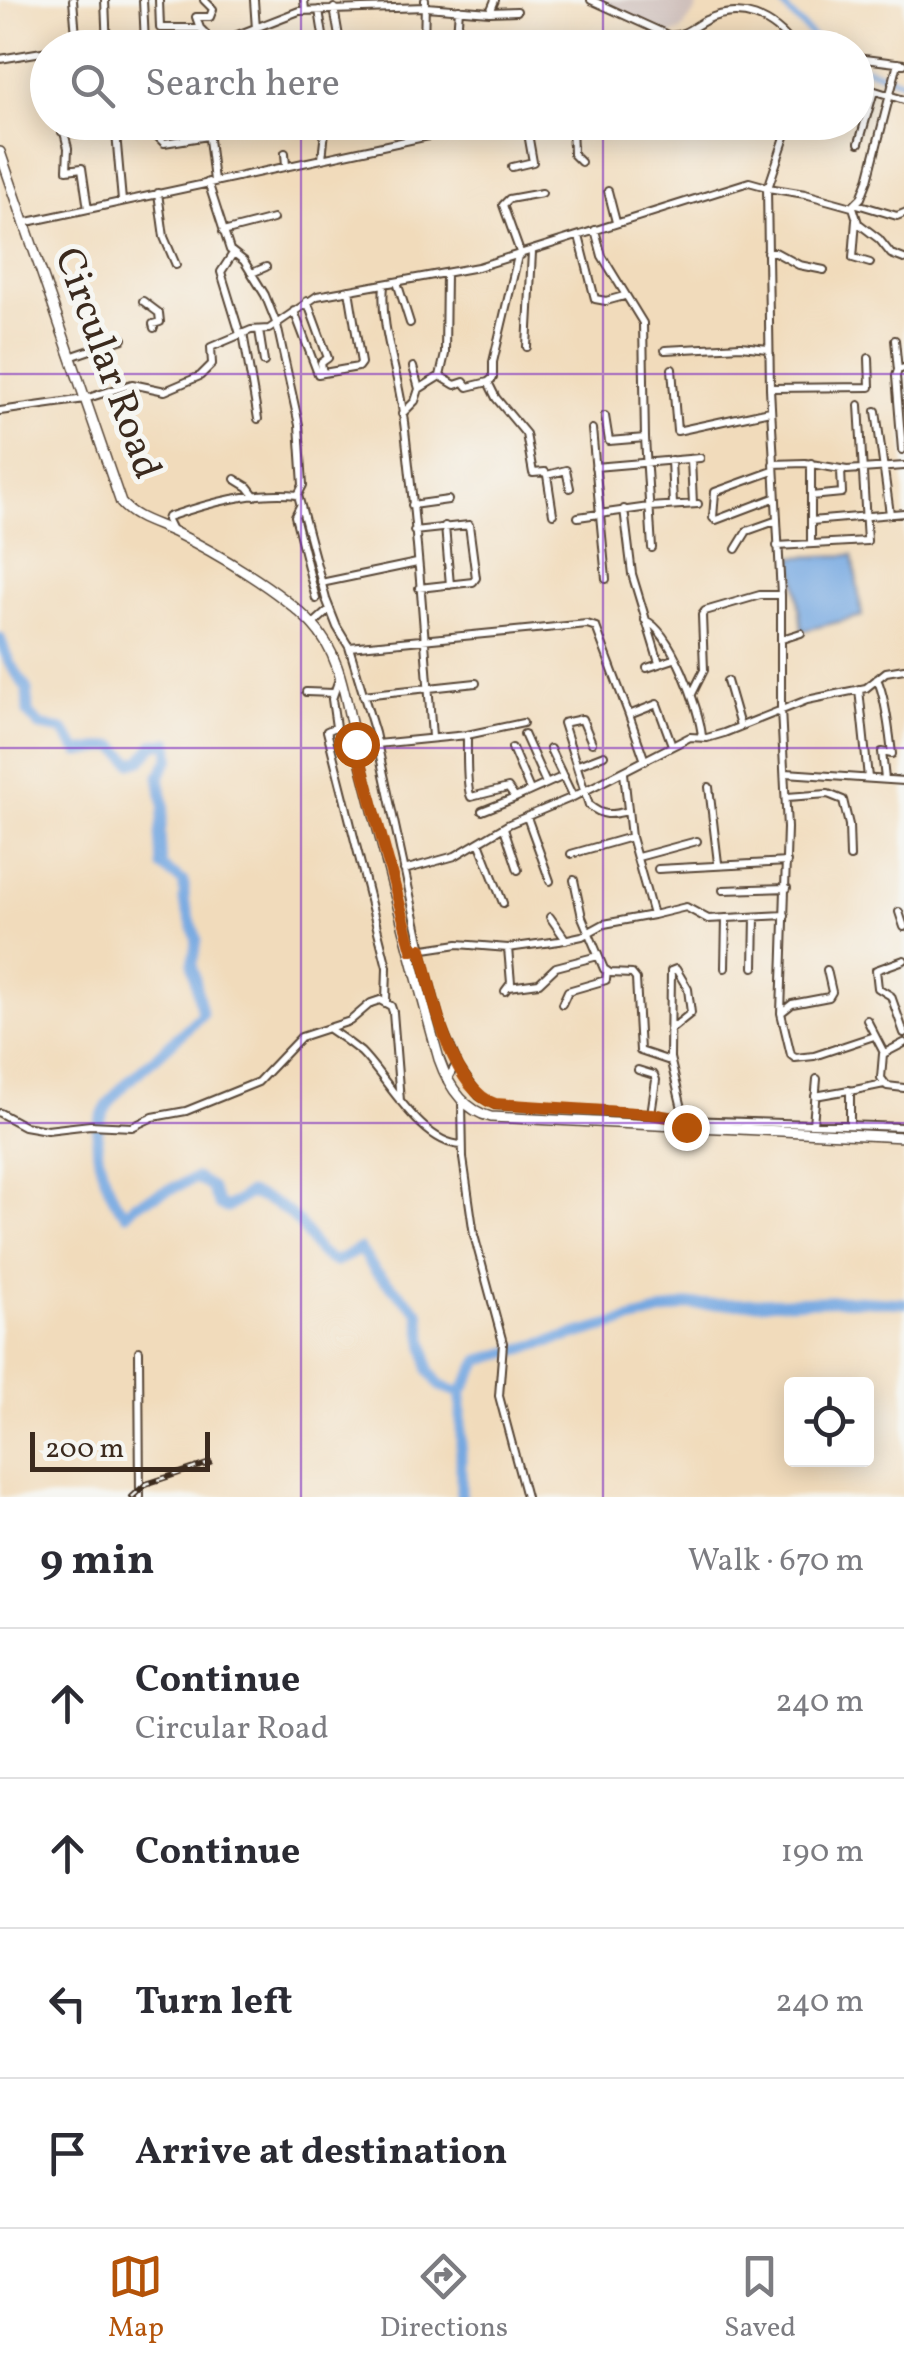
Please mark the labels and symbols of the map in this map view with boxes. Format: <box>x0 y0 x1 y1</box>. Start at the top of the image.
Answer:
street label: Circular Road <box>38 241 174 487</box>
route start <box>334 722 380 768</box>
route end <box>664 1105 710 1151</box>
scale bar <box>30 1427 210 1472</box>

